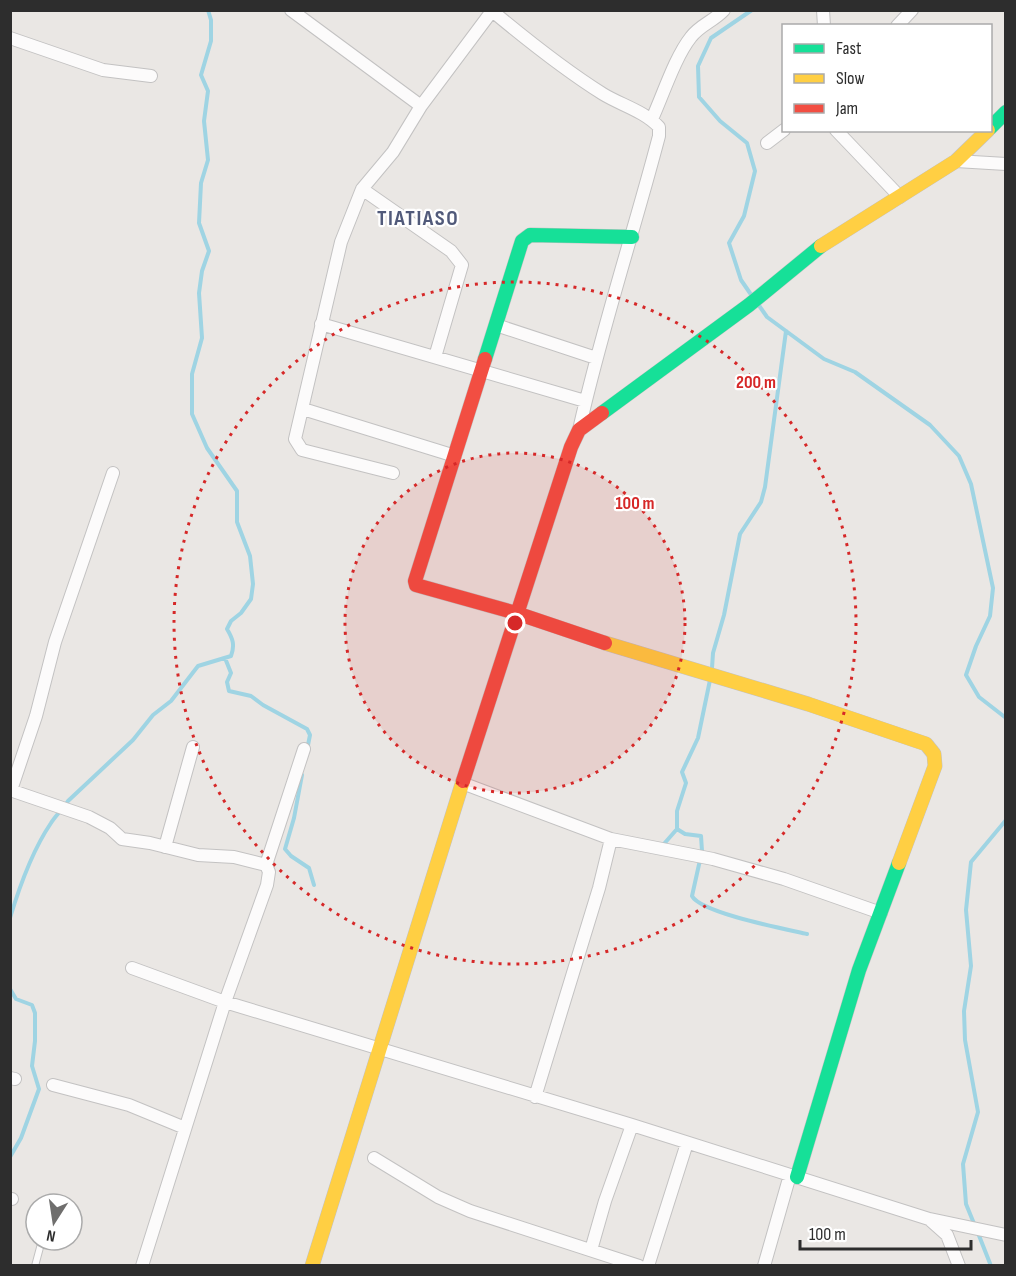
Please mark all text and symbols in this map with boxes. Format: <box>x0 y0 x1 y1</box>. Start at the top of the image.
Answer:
legend <box>782 24 992 132</box>
text: Fast <box>836 38 862 59</box>
text: Slow <box>836 68 865 89</box>
text: Jam <box>835 98 858 119</box>
district label: TIATIASO <box>377 205 459 232</box>
text: 200 m <box>736 372 776 393</box>
text: 100 m <box>616 493 655 514</box>
centre of rings <box>505 613 525 633</box>
north arrow <box>24 1192 84 1252</box>
scale bar <box>800 1213 971 1251</box>
text: 100 m <box>809 1224 846 1245</box>
text: N <box>45 1225 57 1245</box>

